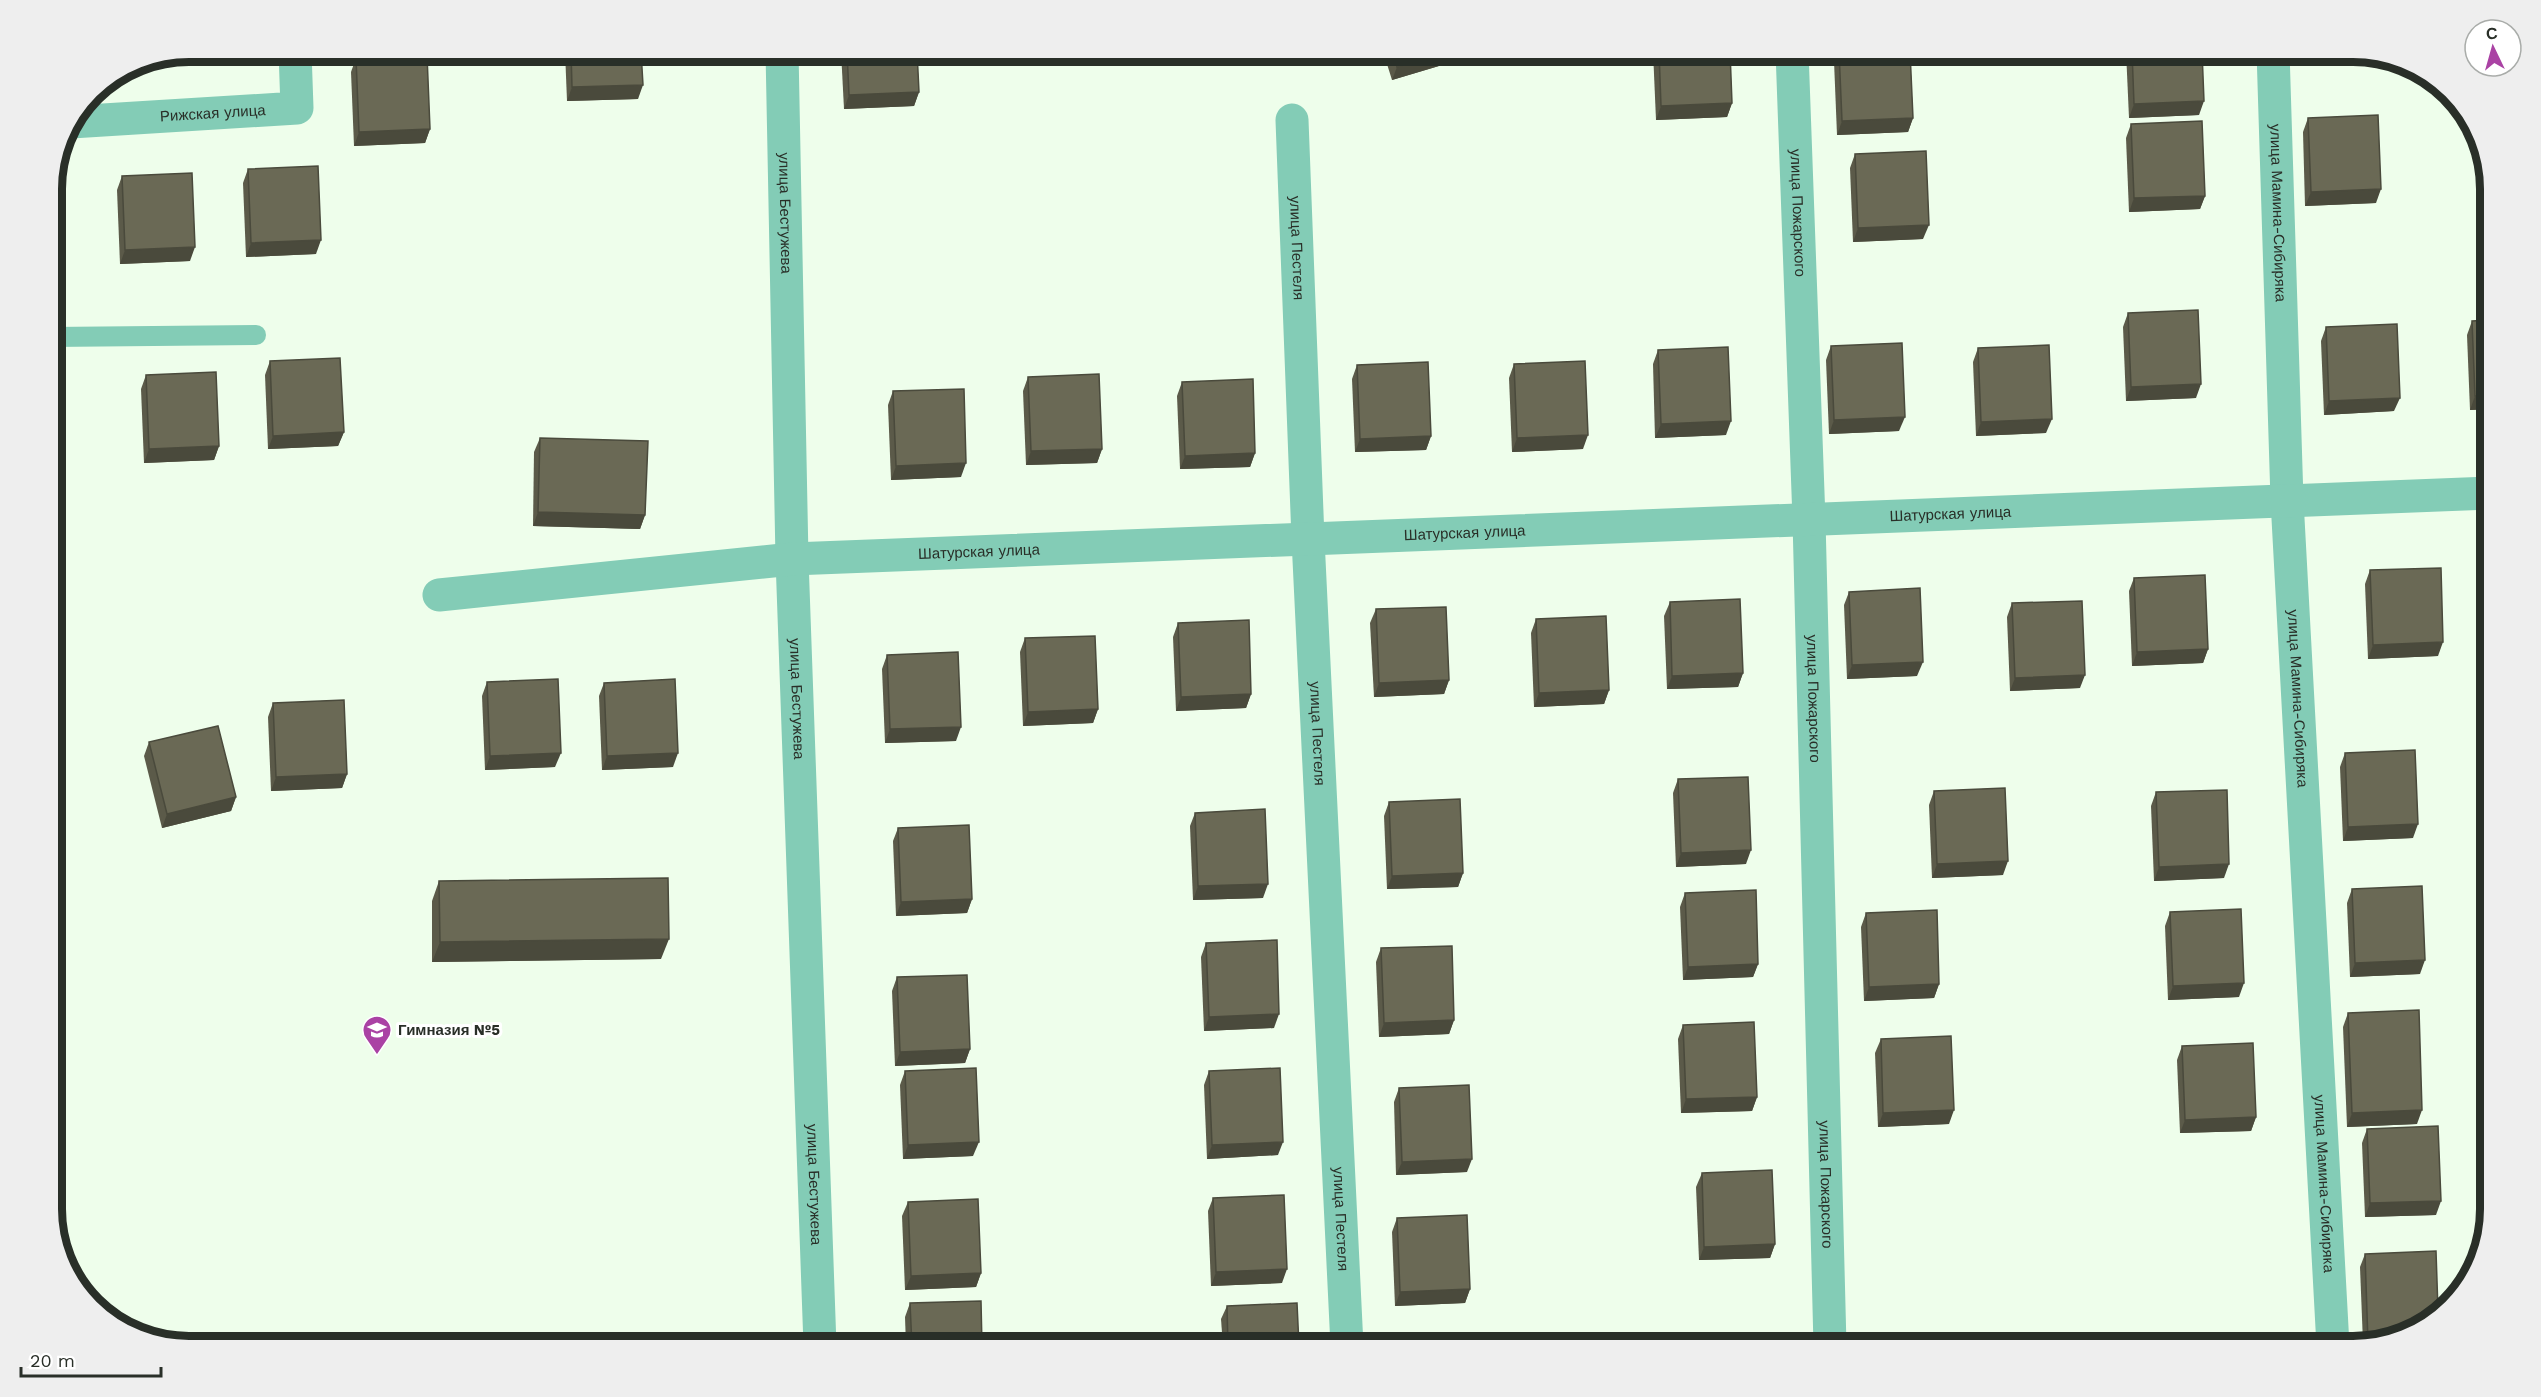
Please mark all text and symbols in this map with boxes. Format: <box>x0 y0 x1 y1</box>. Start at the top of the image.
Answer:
north arrow <box>2463 18 2523 78</box>
text: С <box>2485 24 2499 44</box>
street label: Рижская улица <box>159 101 267 125</box>
street label: улица Мамина-Сибиряка <box>2266 124 2290 303</box>
street label: улица Пожарского <box>1787 149 1809 277</box>
street label: улица Бестужева <box>775 152 795 274</box>
street label: улица Пестеля <box>1286 195 1308 300</box>
street label: Шатурская улица <box>1889 503 2012 525</box>
street label: Шатурская улица <box>1403 521 1527 544</box>
street label: Шатурская улица <box>918 540 1041 563</box>
street label: улица Мамина-Сибиряка <box>2284 609 2312 789</box>
street label: улица Пожарского <box>1803 634 1824 763</box>
street label: улица Бестужева <box>786 638 808 760</box>
street label: улица Пестеля <box>1306 681 1329 786</box>
school or university icon: Гимназия №5 <box>361 1014 393 1056</box>
place label: Гимназия №5 <box>398 1021 500 1039</box>
street label: улица Мамина-Сибиряка <box>2310 1094 2338 1274</box>
street label: улица Пожарского <box>1815 1120 1837 1249</box>
street label: улица Бестужева <box>803 1124 825 1246</box>
street label: улица Пестеля <box>1329 1166 1352 1272</box>
scale bar <box>21 1340 160 1378</box>
text: 20 m <box>30 1350 75 1371</box>

